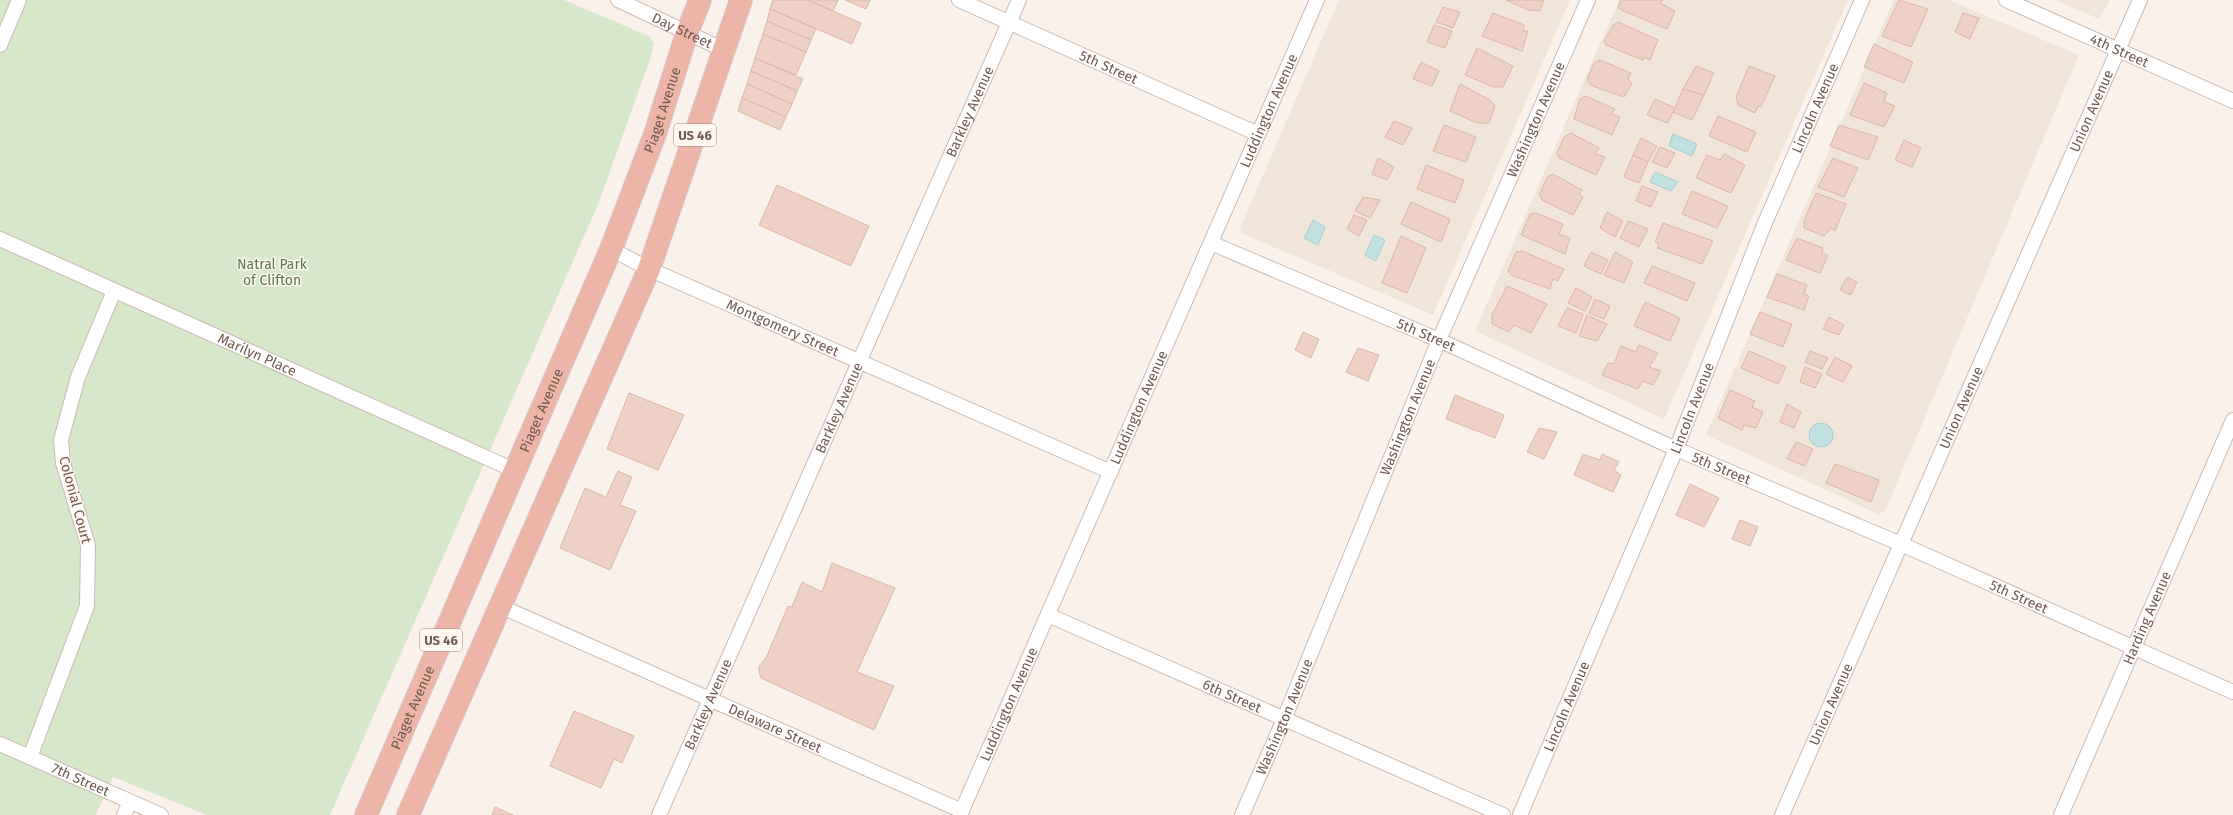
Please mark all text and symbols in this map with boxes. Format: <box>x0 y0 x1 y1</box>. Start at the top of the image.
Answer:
street label: Day Street <box>649 9 716 52</box>
street label: 4th Street <box>2087 30 2152 71</box>
street label: 5th Street <box>1077 47 1141 88</box>
street label: Luddington Avenue <box>1236 51 1301 170</box>
street label: Washington Avenue <box>1503 59 1568 180</box>
street label: Lincoln Avenue <box>1788 61 1842 156</box>
street label: Barkley Avenue <box>942 64 997 160</box>
street label: Piaget Avenue <box>640 65 684 155</box>
street label: Union Avenue <box>2066 67 2117 155</box>
road number: US 46 <box>674 124 716 146</box>
park label: Natral Park of Clifton <box>237 256 308 289</box>
street label: Montgomery Street <box>724 296 842 360</box>
street label: 5th Street <box>1394 315 1459 355</box>
street label: Marilyn Place <box>215 330 299 380</box>
street label: Luddington Avenue <box>1106 348 1171 467</box>
street label: Washington Avenue <box>1376 356 1439 478</box>
street label: Barkley Avenue <box>811 360 866 456</box>
street label: Lincoln Avenue <box>1667 360 1718 456</box>
street label: Union Avenue <box>1935 364 1986 451</box>
street label: Piaget Avenue <box>516 366 567 455</box>
street label: 5th Street <box>1690 448 1754 488</box>
street label: Colonial Court <box>55 454 95 546</box>
street label: Harding Avenue <box>2119 569 2175 667</box>
street label: 5th Street <box>1987 576 2052 617</box>
road number: US 46 <box>420 629 462 651</box>
street label: Luddington Avenue <box>976 645 1041 764</box>
street label: Barkley Avenue <box>680 656 735 752</box>
street label: Washington Avenue <box>1252 656 1316 777</box>
street label: Lincoln Avenue <box>1540 659 1593 754</box>
street label: Union Avenue <box>1805 660 1856 748</box>
street label: Piaget Avenue <box>387 663 438 752</box>
street label: 6th Street <box>1200 676 1265 717</box>
street label: Delaware Street <box>726 700 825 757</box>
street label: 7th Street <box>49 759 113 800</box>

